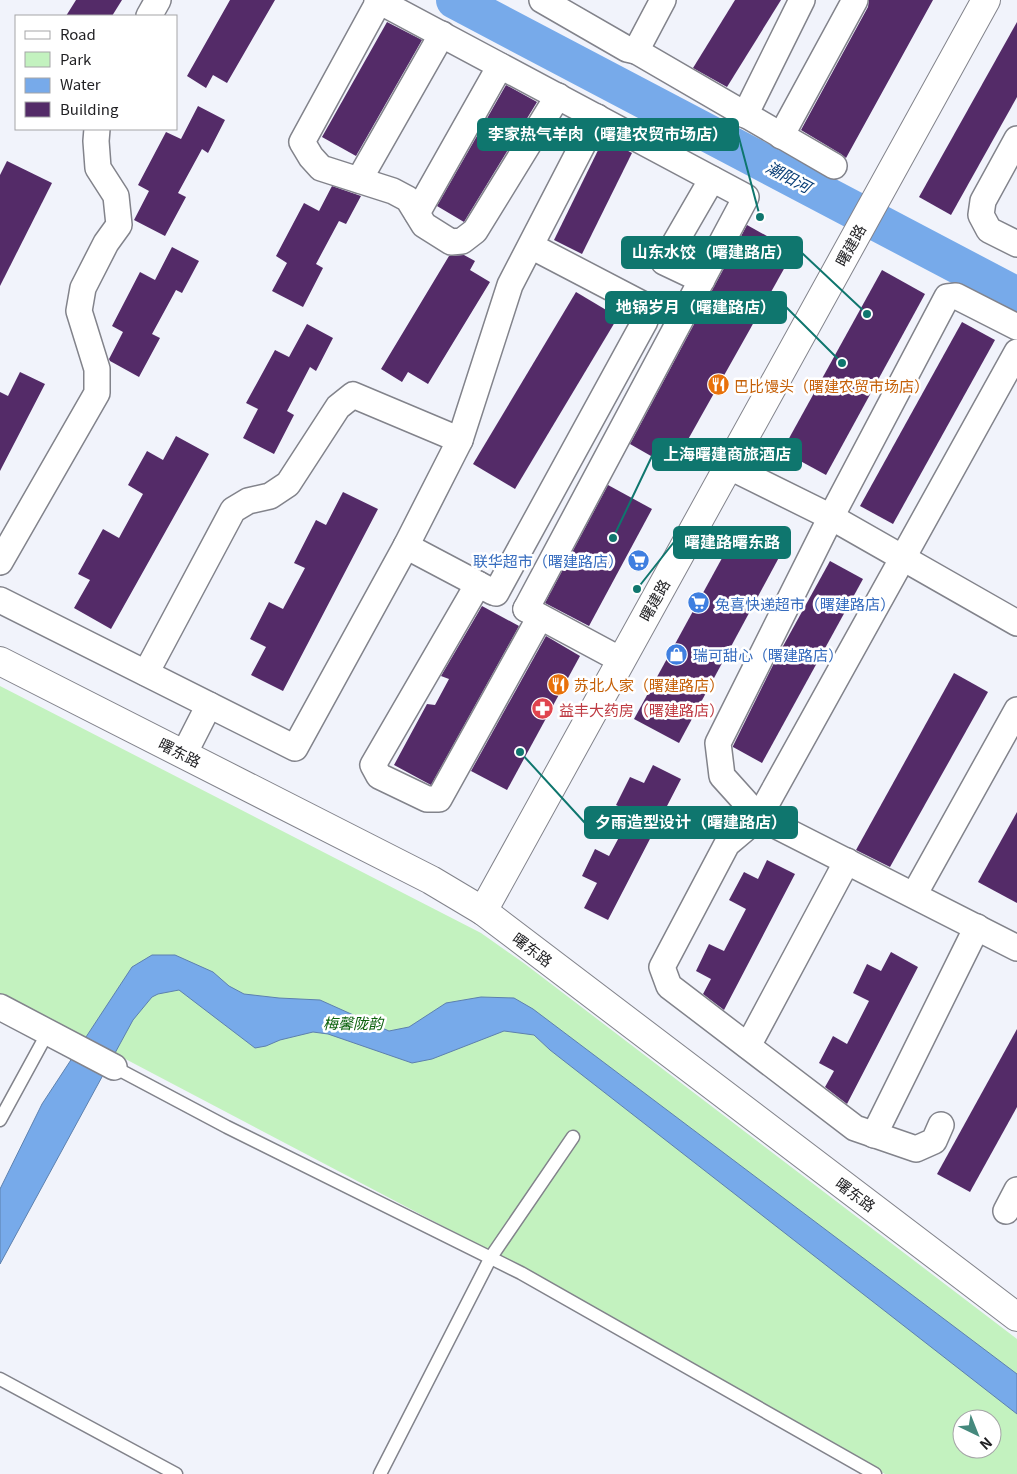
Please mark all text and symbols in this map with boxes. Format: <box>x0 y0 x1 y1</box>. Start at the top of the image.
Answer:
legend <box>15 15 178 130</box>
text: Road <box>60 23 96 44</box>
text: Park <box>60 48 92 69</box>
text: Water <box>60 73 101 94</box>
text: Building <box>60 98 119 119</box>
callout: 李家热气羊肉（曙建农贸市场店） <box>478 119 738 150</box>
text: 李家热气羊肉（曙建农贸市场店） <box>488 121 728 145</box>
water label: 潮阳河 <box>762 154 818 199</box>
street label: 曙建路 <box>830 220 870 270</box>
callout: 山东水饺（曙建路店） <box>622 237 802 268</box>
text: 山东水饺（曙建路店） <box>632 239 792 263</box>
callout: 地锅岁月（曙建路店） <box>606 292 786 323</box>
text: 地锅岁月（曙建路店） <box>616 294 776 318</box>
restaurant icon: 巴比馒头（曙建农贸市场店） <box>706 373 730 397</box>
place label: 巴比馒头（曙建农贸市场店） <box>734 375 929 396</box>
callout: 上海曙建商旅酒店 <box>653 439 801 470</box>
text: 上海曙建商旅酒店 <box>663 441 791 465</box>
callout: 曙建路曙东路 <box>674 527 790 558</box>
text: 曙建路曙东路 <box>684 529 780 553</box>
supermarket icon: 联华超市（曙建路店） <box>627 548 651 572</box>
place label: 联华超市（曙建路店） <box>473 550 623 571</box>
street label: 曙建路 <box>634 575 674 625</box>
supermarket icon: 兔喜快递超市（曙建路店） <box>687 591 711 615</box>
place label: 兔喜快递超市（曙建路店） <box>715 593 895 614</box>
shop icon: 瑞可甜心（曙建路店） <box>665 642 689 666</box>
place label: 瑞可甜心（曙建路店） <box>693 644 843 665</box>
restaurant icon: 苏北人家（曙建路店） <box>546 672 570 696</box>
place label: 苏北人家（曙建路店） <box>574 674 724 695</box>
pharmacy icon: 益丰大药房（曙建路店） <box>531 697 555 721</box>
place label: 益丰大药房（曙建路店） <box>559 699 724 720</box>
street label: 曙东路 <box>155 732 205 772</box>
callout: 夕雨造型设计（曙建路店） <box>585 807 797 838</box>
text: 夕雨造型设计（曙建路店） <box>595 809 787 833</box>
street label: 曙东路 <box>509 927 557 971</box>
park label: 梅馨陇韵 <box>323 1012 385 1033</box>
street label: 曙东路 <box>832 1172 880 1216</box>
north arrow <box>952 1409 1002 1459</box>
text: N <box>976 1433 997 1455</box>

